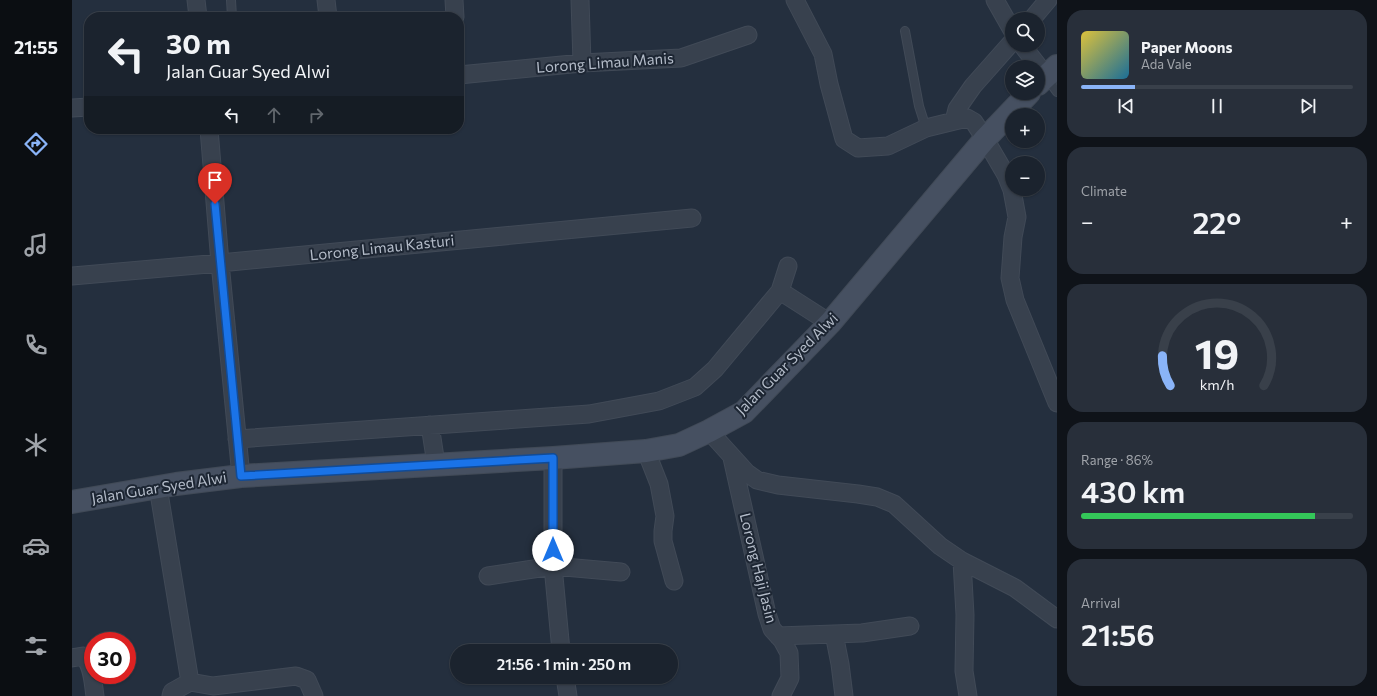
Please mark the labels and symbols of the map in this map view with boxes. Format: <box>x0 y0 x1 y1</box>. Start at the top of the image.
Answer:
street label: Lorong Limau Manis <box>536 48 674 76</box>
pin <box>198 163 232 204</box>
street label: Lorong Limau Kasturi <box>309 230 455 264</box>
street label: Jalan Guar Syed Alwi <box>732 309 841 418</box>
street label: Jalan Guar Syed Alwi <box>90 467 228 507</box>
street label: Lorong Haji Jasin <box>737 511 781 625</box>
position arrow <box>532 529 574 571</box>
speed limit sign: 30 <box>84 632 136 684</box>

